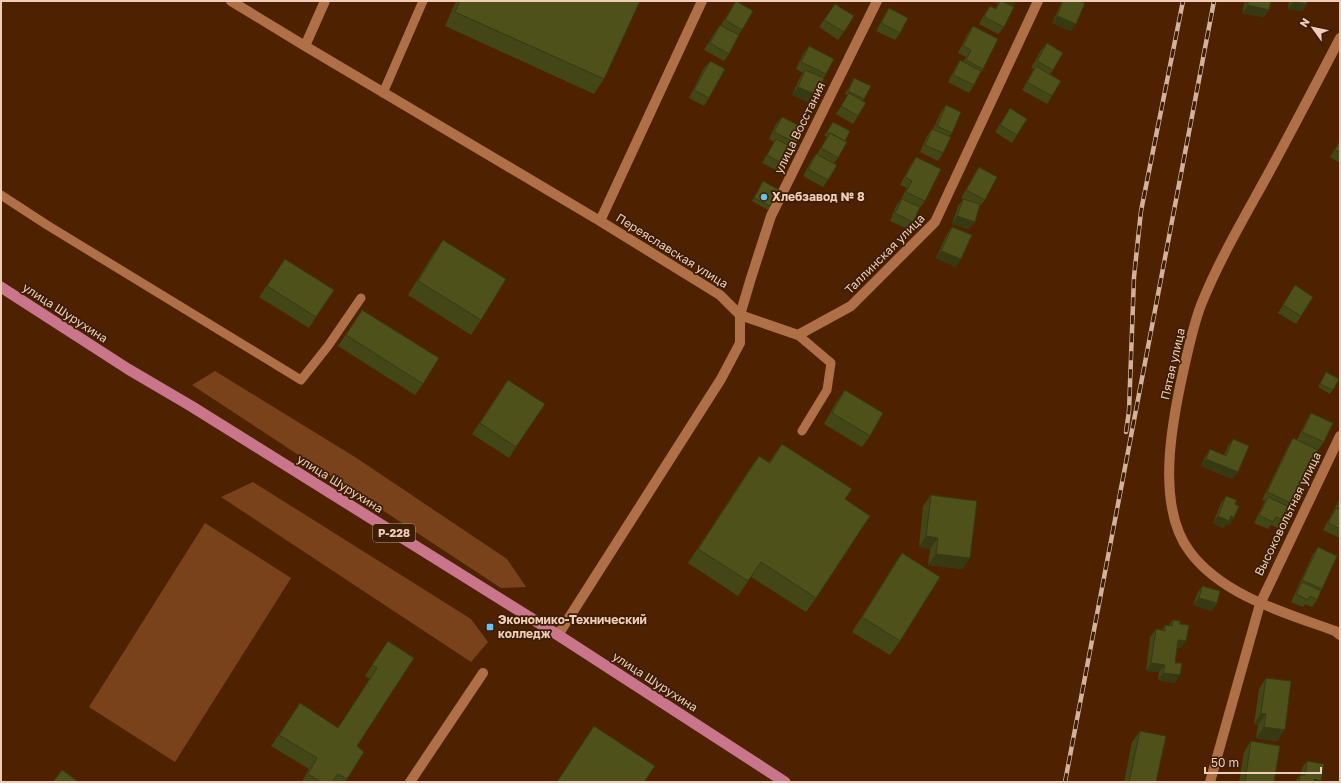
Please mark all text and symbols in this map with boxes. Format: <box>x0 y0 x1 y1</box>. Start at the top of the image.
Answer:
north arrow <box>1293 8 1333 48</box>
text: N <box>1296 15 1312 29</box>
street label: улица Восстания <box>771 79 828 176</box>
place label: Хлебзавод № 8 <box>772 189 865 204</box>
marker: Хлебзавод № 8 <box>759 192 769 202</box>
street label: Переяславская улица <box>613 210 731 291</box>
street label: Таллинская улица <box>842 211 928 297</box>
street label: улица Шурухина <box>20 279 111 346</box>
street label: Пятая улица <box>1157 327 1188 401</box>
street label: Высоковольтная улица <box>1251 449 1324 578</box>
street label: улица Шурухина <box>295 451 386 516</box>
road number: Р-228 <box>373 524 415 542</box>
place label: Экономико-Технический колледж <box>498 612 647 641</box>
marker: Экономико-Технический колледж <box>485 622 495 632</box>
street label: улица Шурухина <box>610 648 701 715</box>
scale bar <box>1205 749 1321 775</box>
text: 50 m <box>1211 755 1239 770</box>

